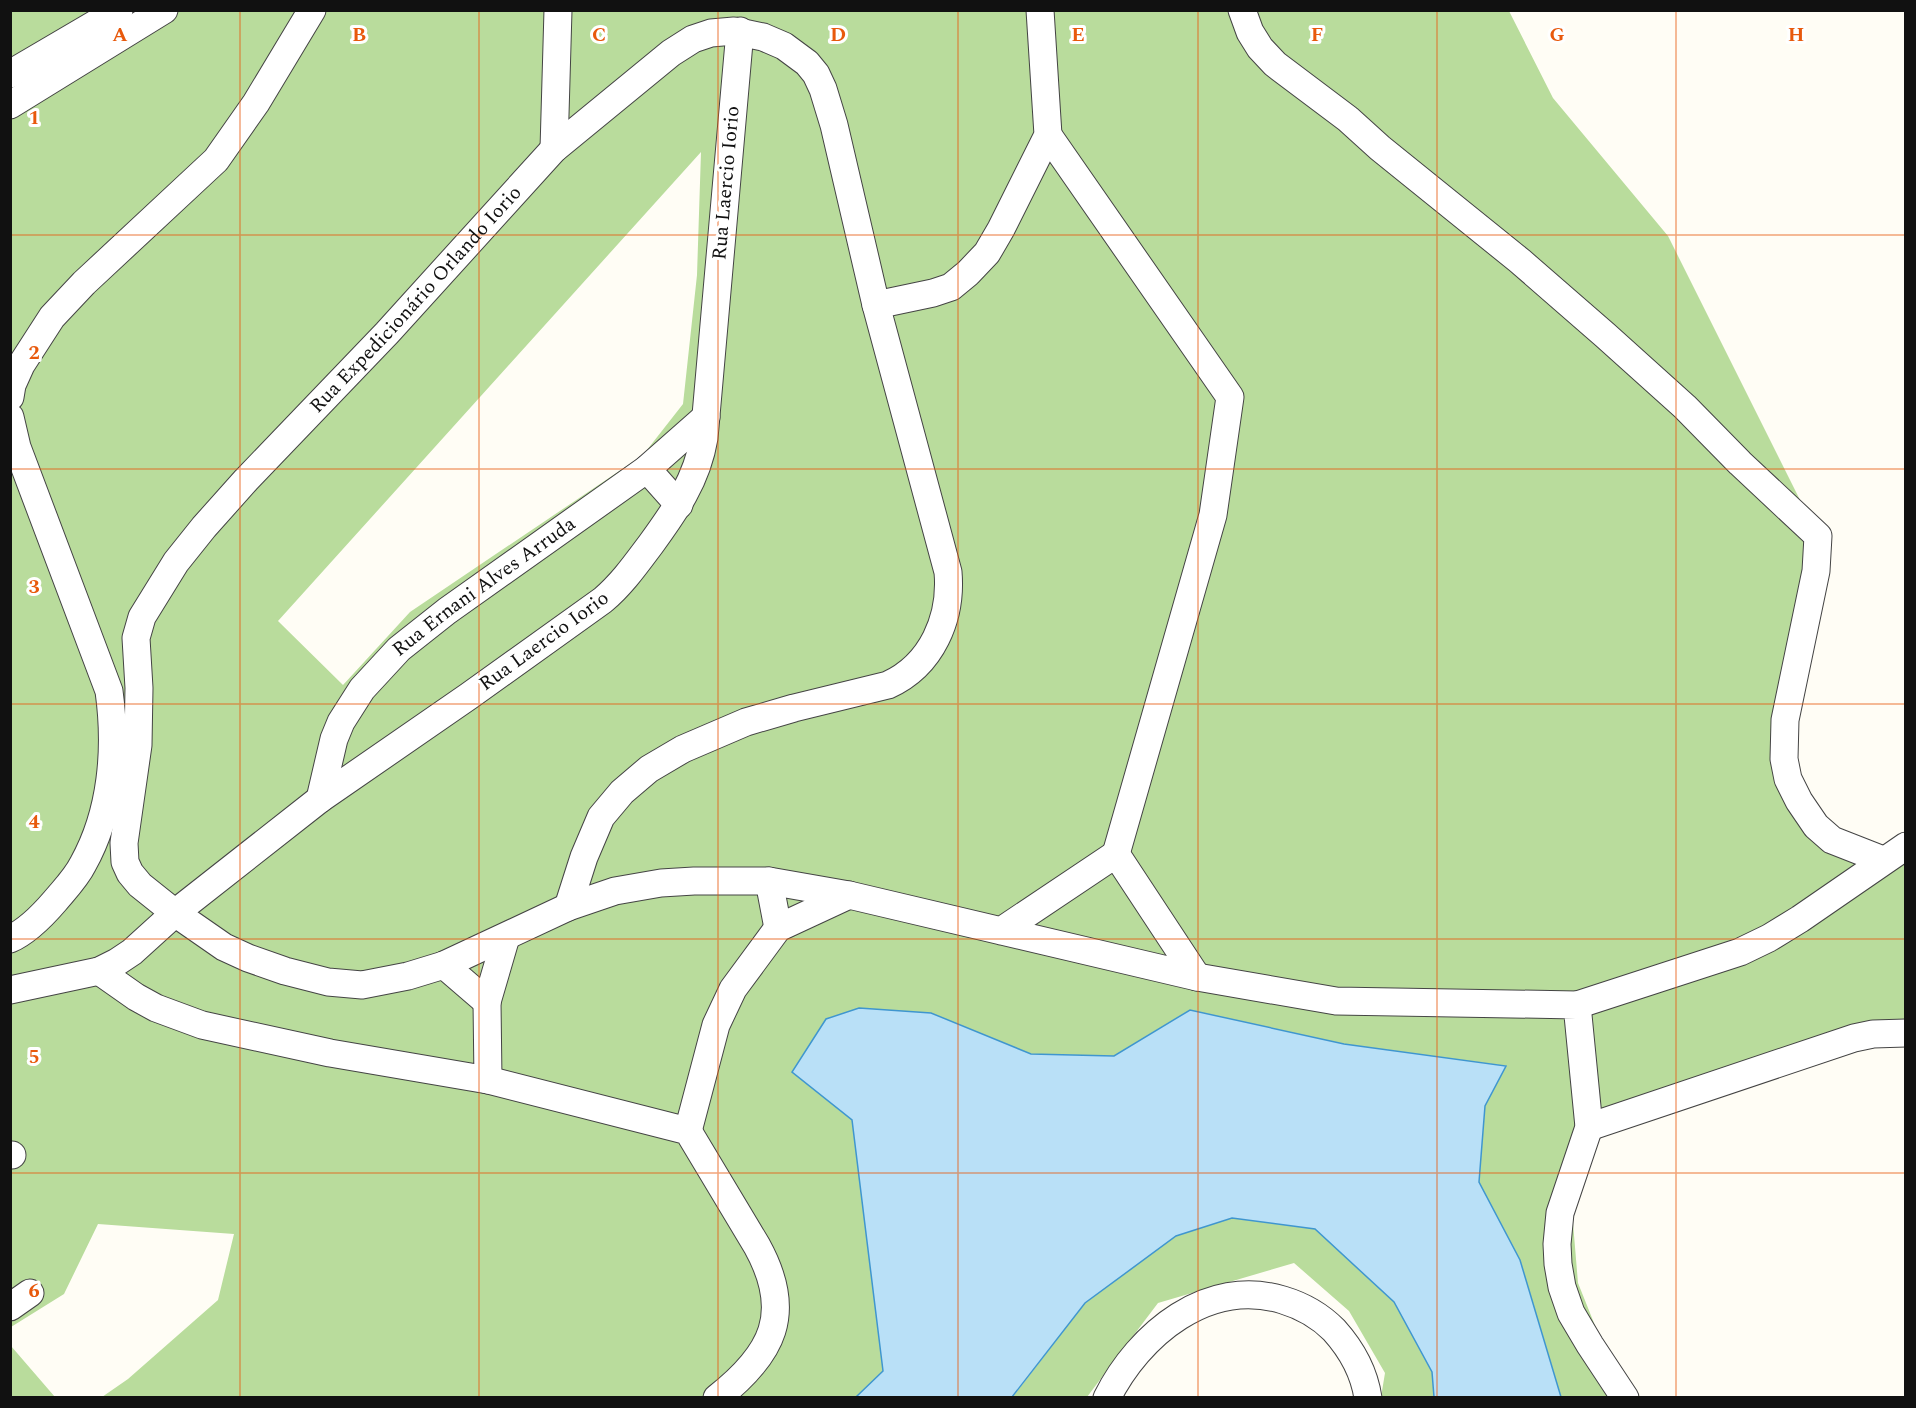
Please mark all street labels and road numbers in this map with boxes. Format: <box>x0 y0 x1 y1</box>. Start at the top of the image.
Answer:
street label: Rua Laercio Iorio <box>704 105 748 261</box>
street label: Rua Expedicionário Orlando Iorio <box>303 179 529 420</box>
street label: Rua Ernani Alves Arruda <box>386 509 582 664</box>
street label: Rua Laercio Iorio <box>473 583 615 699</box>

